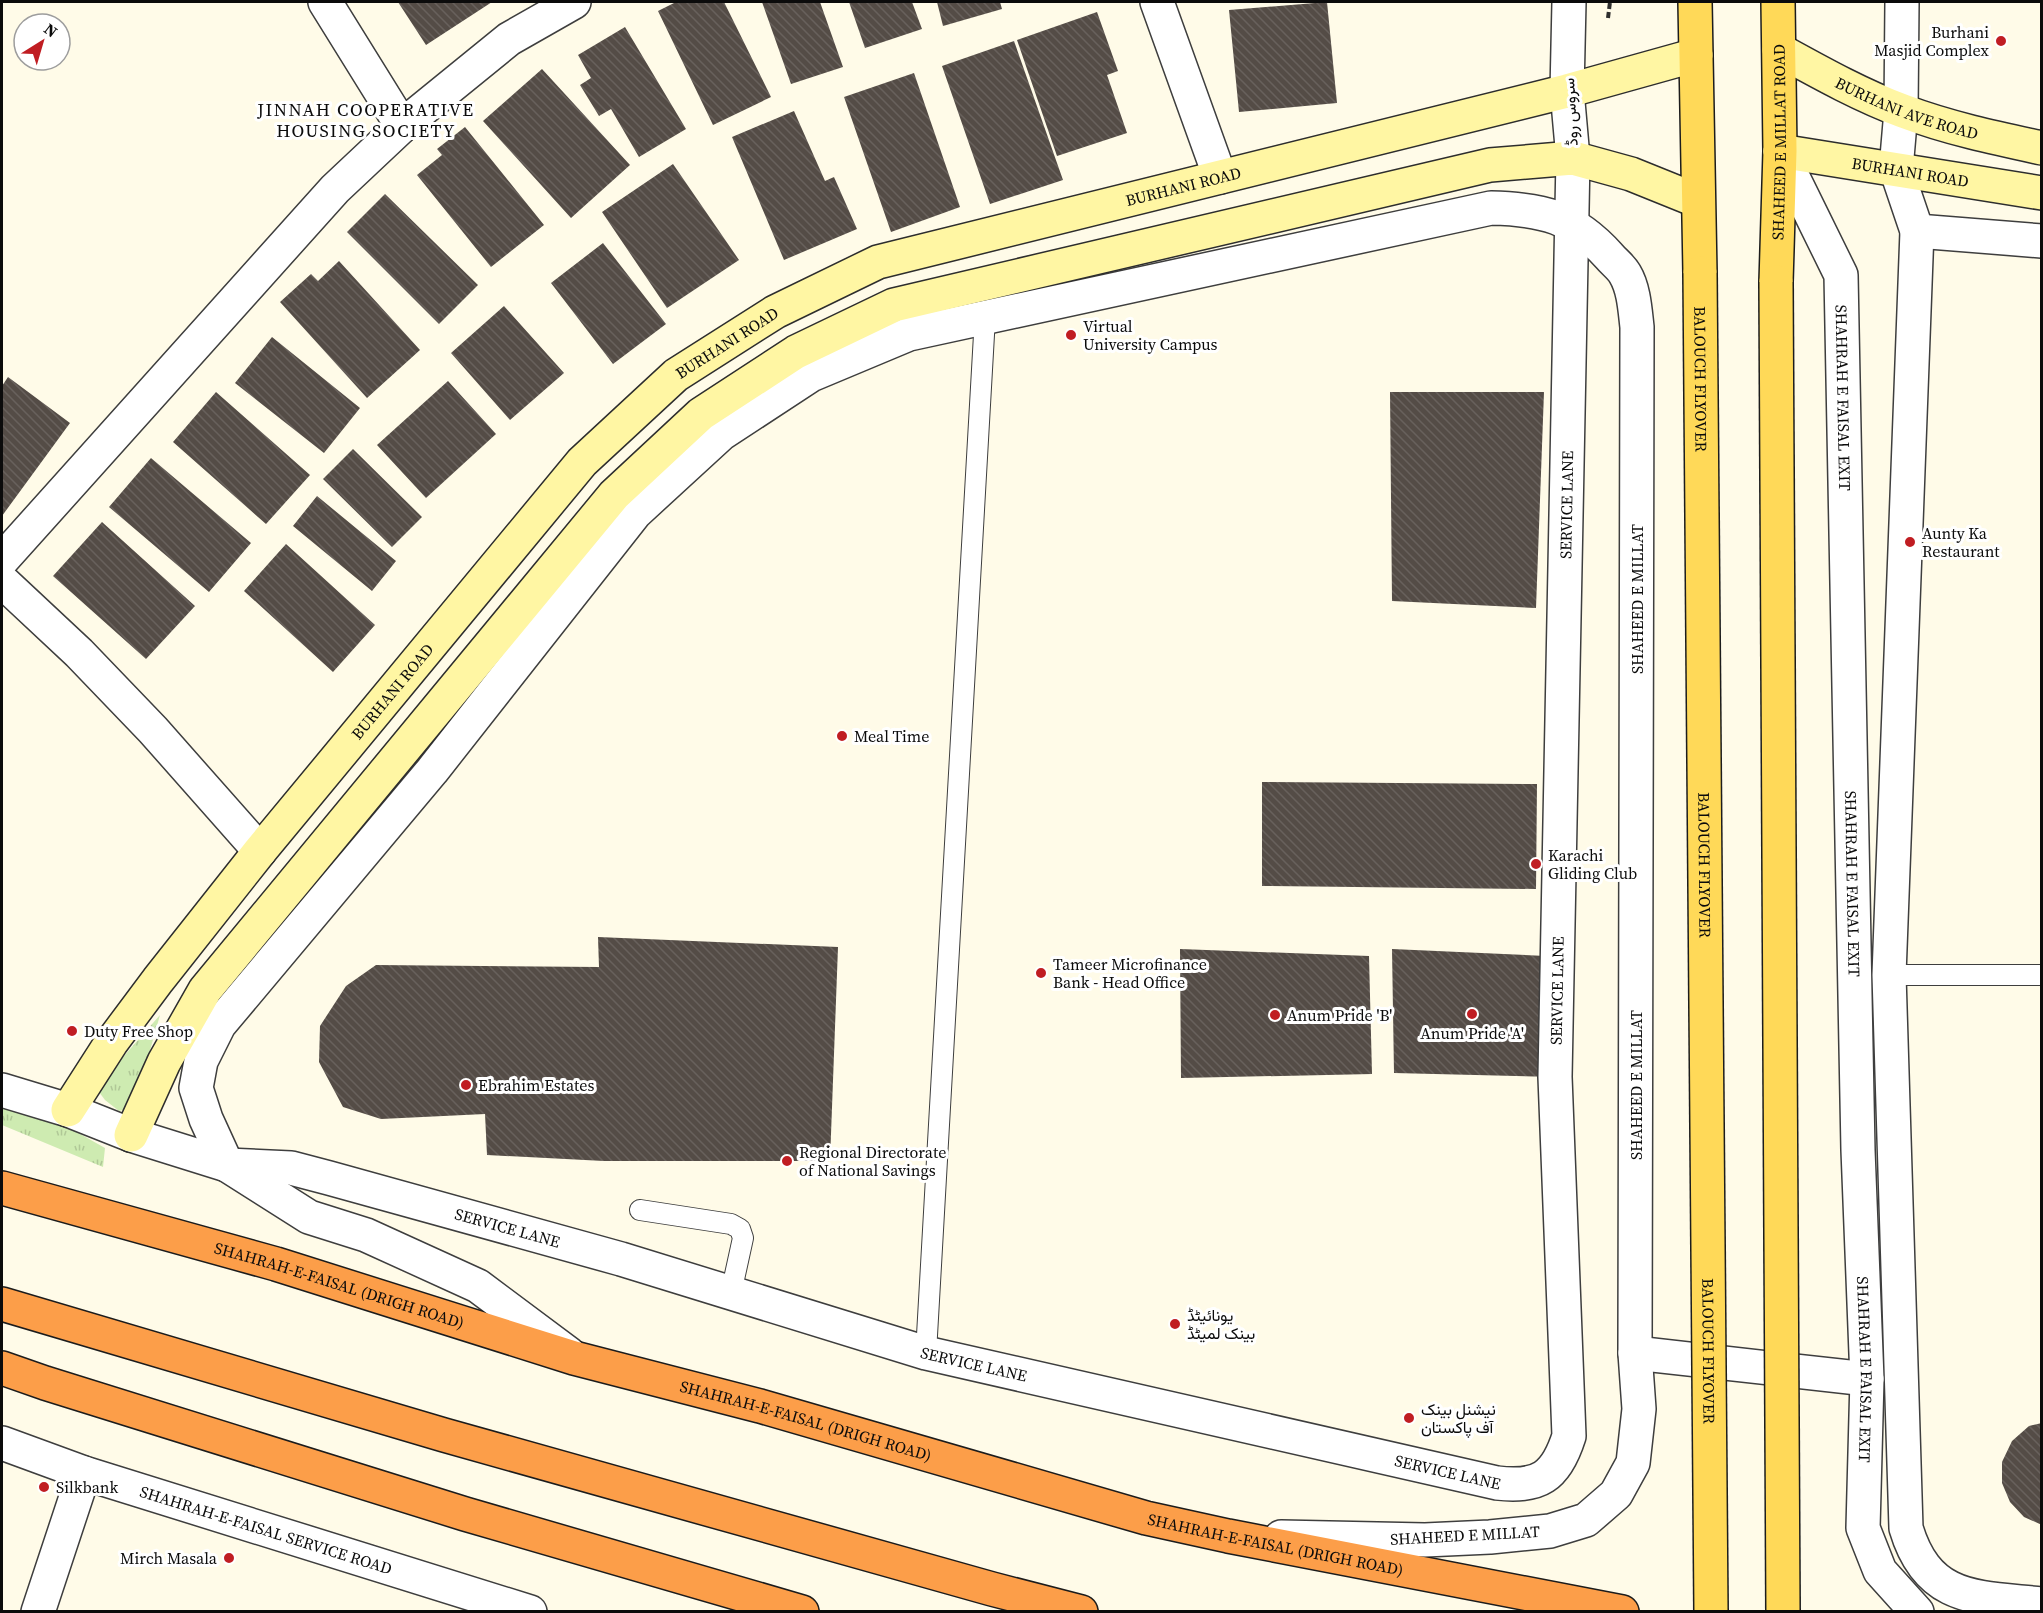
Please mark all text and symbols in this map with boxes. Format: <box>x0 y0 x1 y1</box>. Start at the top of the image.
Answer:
north arrow <box>12 12 72 72</box>
text: N <box>40 18 63 43</box>
place label: Burhani Masjid Complex <box>1874 21 1990 61</box>
marker: Burhani Masjid Complex <box>1994 34 2008 48</box>
street label: SHAHEED E MILLAT ROAD <box>1766 44 1791 240</box>
street label: BURHANI AVE ROAD <box>1832 71 1981 144</box>
street label: سروس روڈ <box>1557 77 1583 147</box>
district label: JINNAH COOPERATIVE HOUSING SOCIETY <box>256 97 475 143</box>
street label: BURHANI ROAD <box>1850 152 1970 192</box>
street label: BURHANI ROAD <box>1123 161 1243 211</box>
street label: BURHANI ROAD <box>671 302 783 384</box>
street label: SHAHRAH E FAISAL EXIT <box>1831 304 1856 491</box>
street label: BALOUCH FLYOVER <box>1689 306 1712 453</box>
place label: Virtual University Campus <box>1083 315 1218 355</box>
marker: Virtual University Campus <box>1064 328 1078 342</box>
street label: SERVICE LANE <box>1554 450 1578 559</box>
place label: Aunty Ka Restaurant <box>1922 522 2000 562</box>
street label: SHAHEED E MILLAT <box>1626 524 1648 674</box>
marker: Aunty Ka Restaurant <box>1903 535 1917 549</box>
street label: BURHANI ROAD <box>346 639 438 744</box>
place label: Meal Time <box>854 725 929 747</box>
marker: Meal Time <box>835 729 849 743</box>
street label: SHAHRAH E FAISAL EXIT <box>1840 790 1866 977</box>
street label: BALOUCH FLYOVER <box>1693 792 1716 938</box>
place label: Karachi Gliding Club <box>1548 844 1637 884</box>
marker: Karachi Gliding Club <box>1529 857 1543 871</box>
street label: SERVICE LANE <box>1545 936 1569 1045</box>
place label: Tameer Microfinance Bank - Head Office <box>1053 953 1207 993</box>
marker: Tameer Microfinance Bank - Head Office <box>1034 966 1048 980</box>
place label: Anum Pride 'B' <box>1287 1004 1392 1026</box>
marker: Anum Pride 'A' <box>1465 1007 1479 1021</box>
marker: Anum Pride 'B' <box>1268 1008 1282 1022</box>
street label: SHAHEED E MILLAT <box>1625 1010 1647 1160</box>
place label: Duty Free Shop <box>84 1020 193 1042</box>
place label: Anum Pride 'A' <box>1420 1022 1524 1044</box>
marker: Duty Free Shop <box>65 1024 79 1038</box>
place label: Ebrahim Estates <box>478 1074 594 1096</box>
marker: Ebrahim Estates <box>459 1078 473 1092</box>
place label: Regional Directorate of National Savings <box>799 1141 946 1181</box>
marker: Regional Directorate of National Savings <box>780 1154 794 1168</box>
street label: SERVICE LANE <box>452 1202 563 1253</box>
street label: SHAHRAH-E-FAISAL (DRIGH ROAD) <box>212 1236 467 1334</box>
street label: SHAHRAH E FAISAL EXIT <box>1852 1276 1878 1463</box>
street label: BALOUCH FLYOVER <box>1697 1278 1720 1424</box>
place label: یونائیٹڈ بینک لمیٹڈ <box>1187 1304 1255 1344</box>
marker: یونائیٹڈ بینک لمیٹڈ <box>1168 1317 1182 1331</box>
street label: SERVICE LANE <box>918 1341 1029 1387</box>
street label: SHAHRAH-E-FAISAL (DRIGH ROAD) <box>678 1375 934 1466</box>
place label: نیشنل بینک آف پاکستان <box>1421 1398 1496 1439</box>
marker: نیشنل بینک آف پاکستان <box>1402 1411 1416 1425</box>
street label: SERVICE LANE <box>1393 1449 1503 1495</box>
place label: Silkbank <box>56 1476 118 1498</box>
marker: Silkbank <box>37 1480 51 1494</box>
street label: SHAHRAH-E-FAISAL SERVICE ROAD <box>137 1480 395 1579</box>
street label: SHAHRAH-E-FAISAL (DRIGH ROAD) <box>1146 1508 1405 1581</box>
street label: SHAHEED E MILLAT <box>1390 1520 1541 1550</box>
place label: Mirch Masala <box>120 1547 218 1569</box>
marker: Mirch Masala <box>222 1551 236 1565</box>

